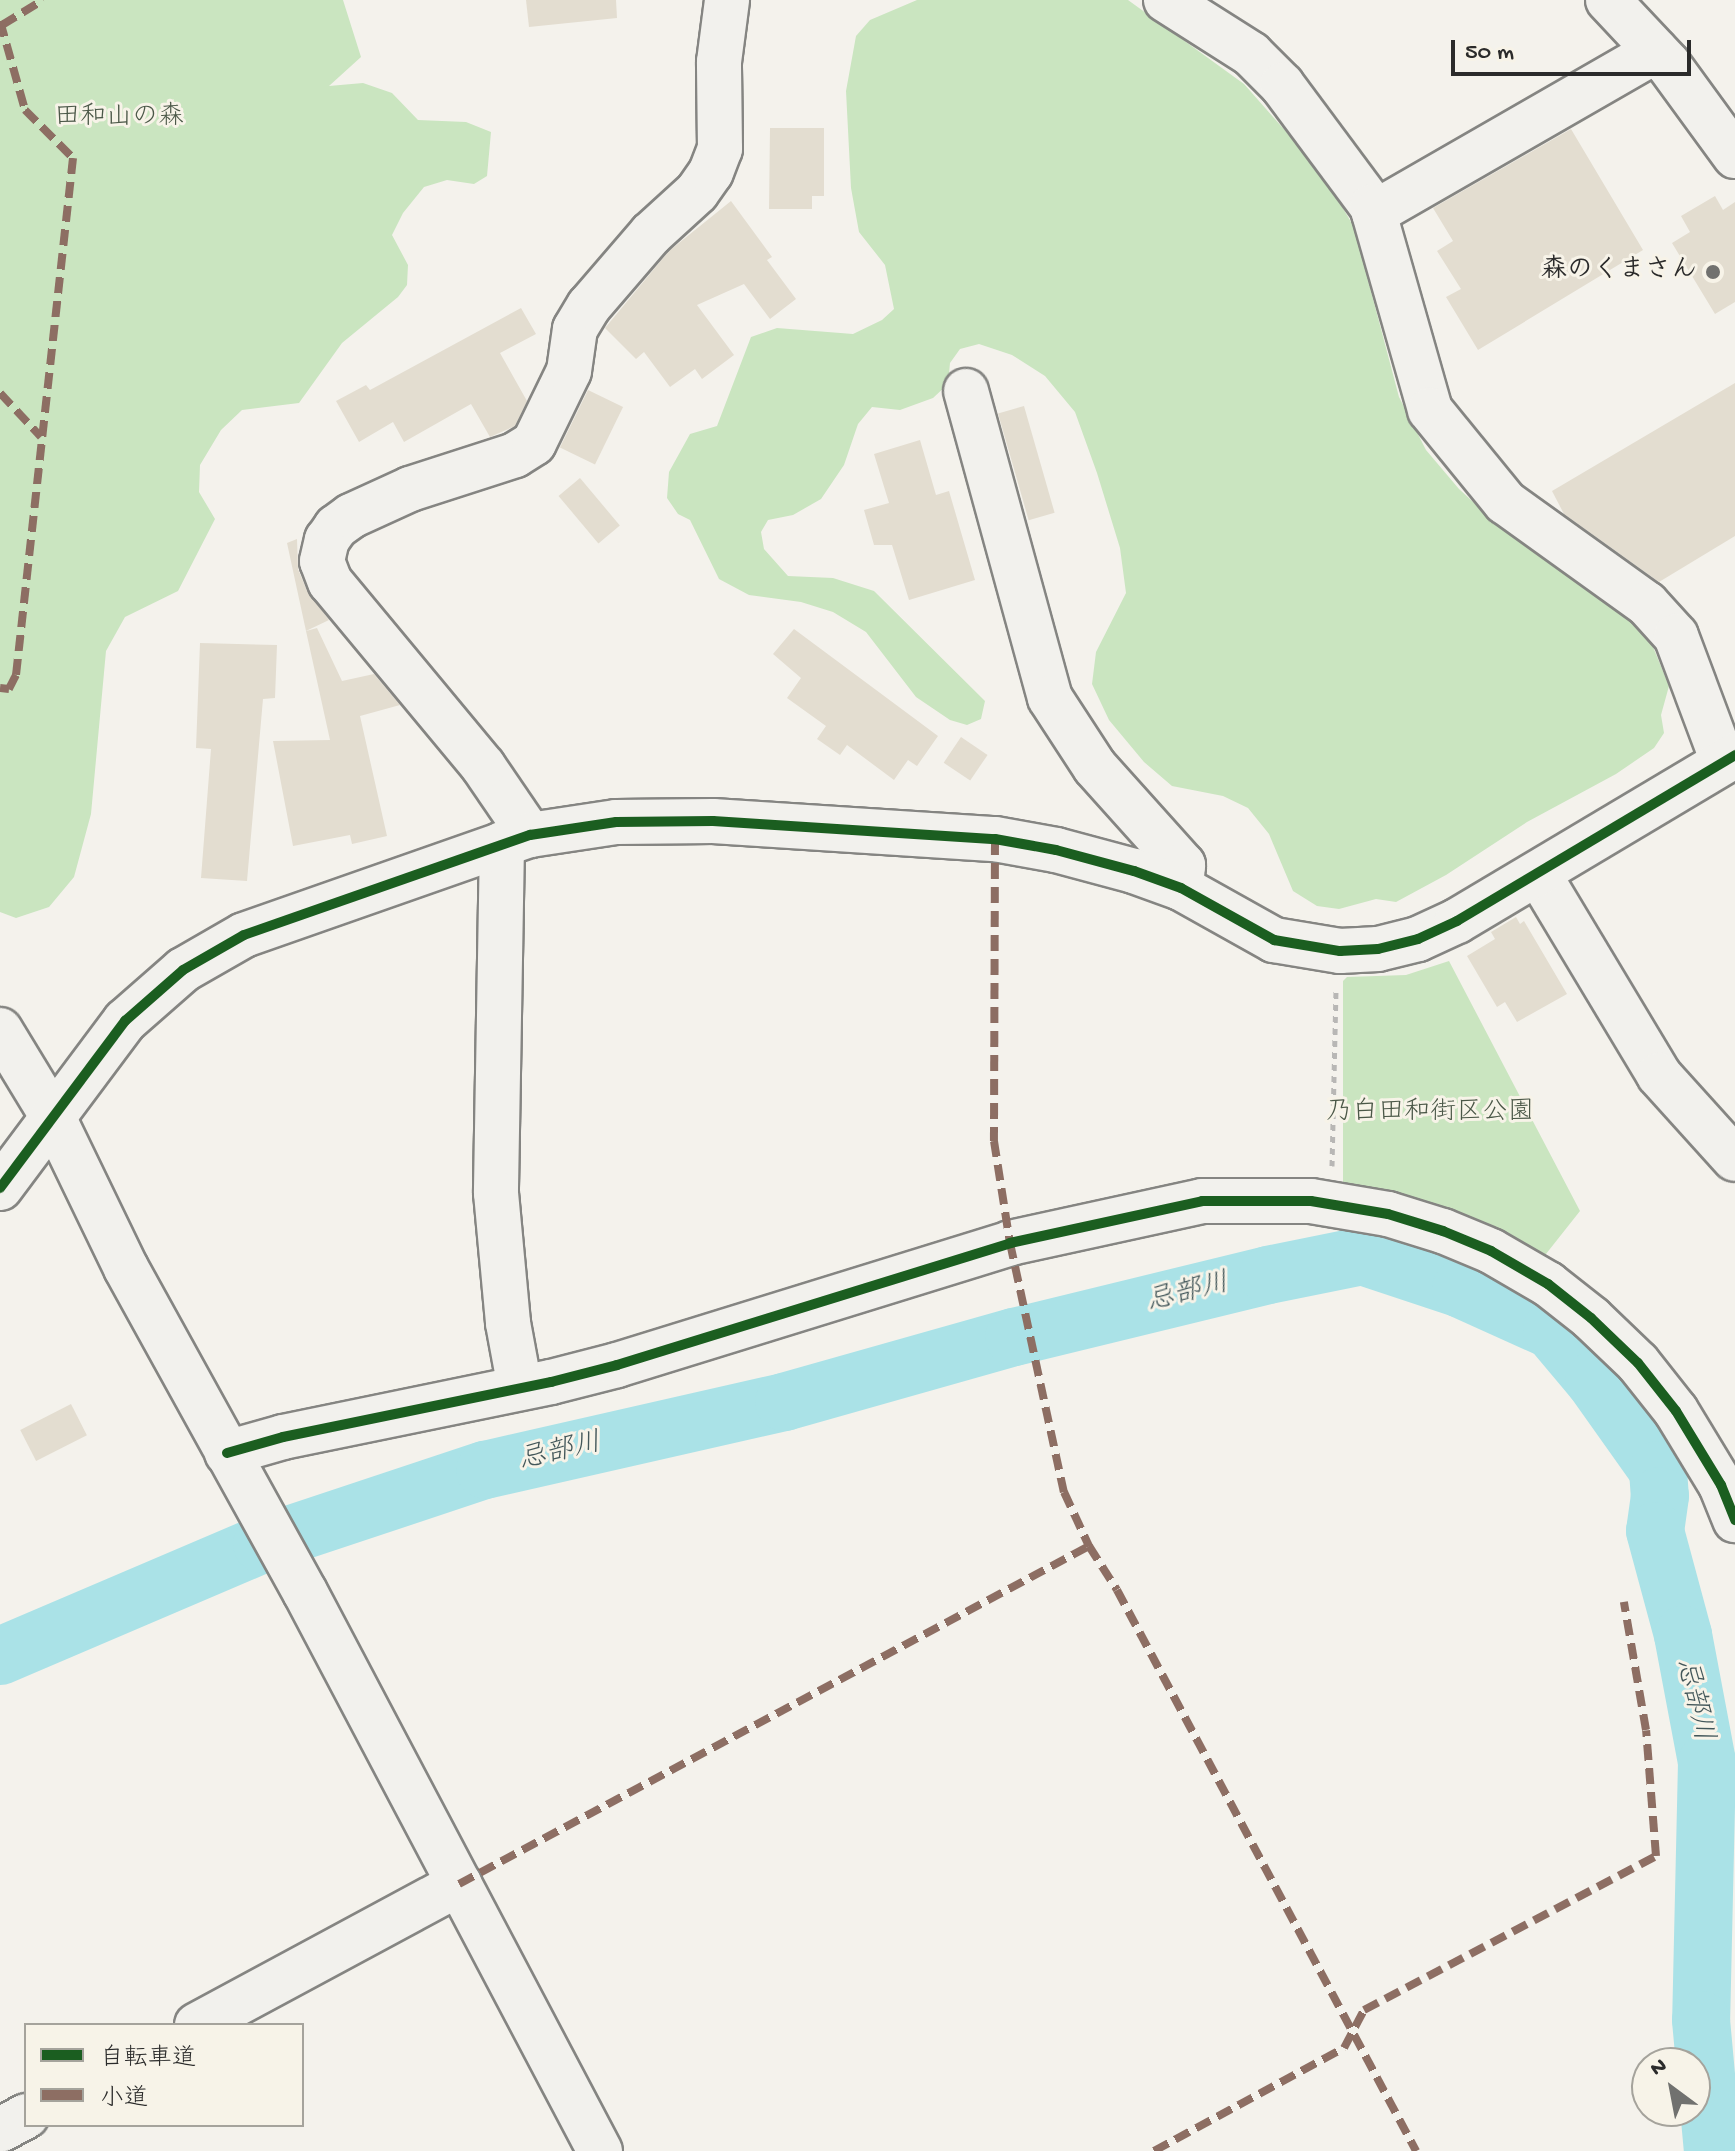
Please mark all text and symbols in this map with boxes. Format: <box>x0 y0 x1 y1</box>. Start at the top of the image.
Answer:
scale bar <box>1455 24 1695 74</box>
text: 50 m <box>1465 39 1514 68</box>
park label: 田和山の森 <box>54 103 184 135</box>
place label: 森のくまさん <box>1541 256 1697 288</box>
marker: 森のくまさん <box>1704 263 1722 281</box>
park label: 乃白田和街区公園 <box>1326 1098 1534 1130</box>
water label: 忌部川 <box>1143 1268 1233 1320</box>
water label: 忌部川 <box>515 1427 605 1479</box>
water label: 忌部川 <box>1667 1655 1719 1745</box>
legend <box>24 2023 304 2127</box>
text: 自転車道 <box>100 2045 196 2074</box>
north arrow <box>1631 2047 1711 2127</box>
text: N <box>1646 2054 1672 2083</box>
text: 小道 <box>100 2085 148 2114</box>

